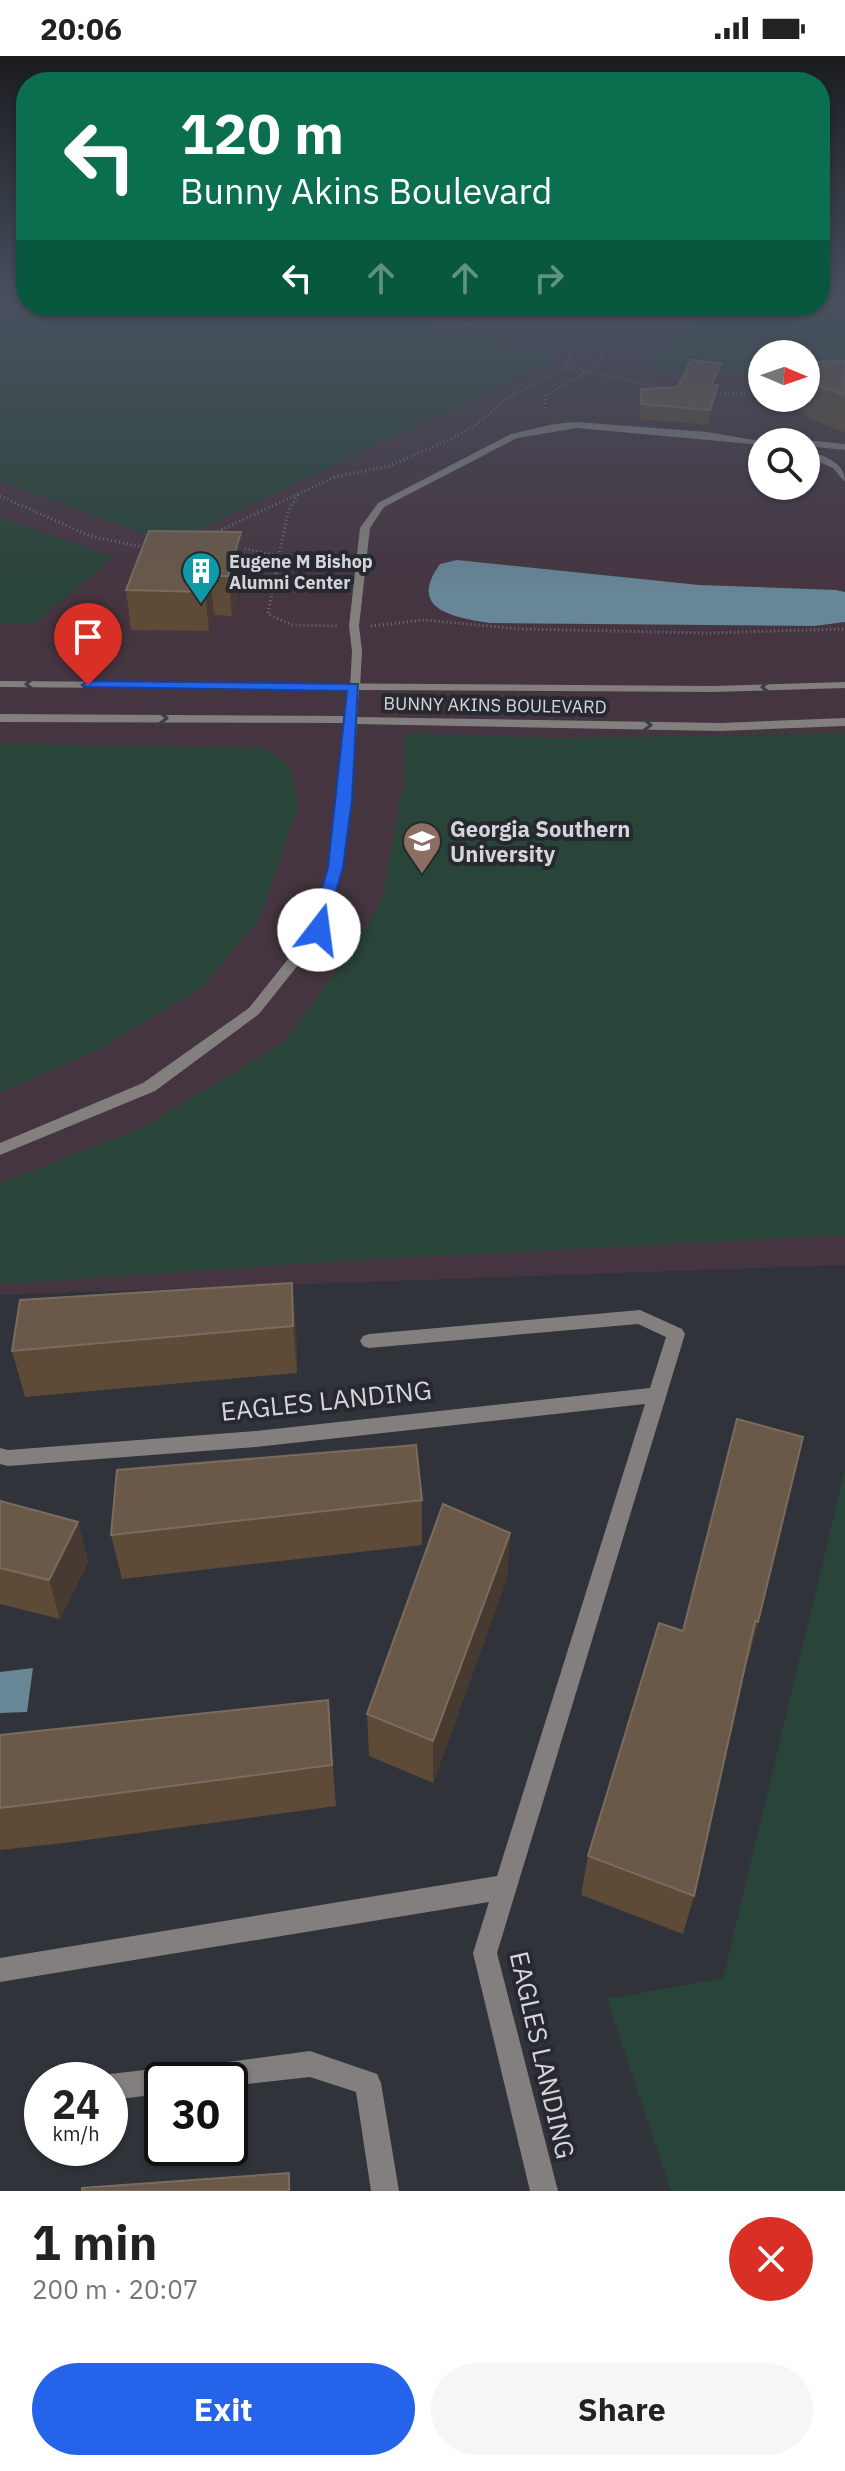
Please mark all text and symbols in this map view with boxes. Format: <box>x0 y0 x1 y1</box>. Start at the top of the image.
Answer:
text: 20:06 <box>40 9 122 48</box>
text: 120 m <box>180 97 344 169</box>
icon: left <box>48 104 152 208</box>
text: Bunny Akins Boulevard <box>180 167 552 214</box>
icon: left <box>275 256 319 300</box>
icon: ahead <box>359 256 403 300</box>
icon: ahead <box>443 256 487 300</box>
icon: right <box>527 256 571 300</box>
north arrow <box>748 340 820 412</box>
map controls <box>748 340 820 500</box>
button: search <box>748 428 820 500</box>
building icon: Eugene M Bishop Alumni Center <box>180 550 222 605</box>
place label: Eugene M Bishop Alumni Center <box>229 550 373 594</box>
pin <box>54 603 122 685</box>
icon: arrive <box>66 615 110 659</box>
one-way arrow <box>24 675 37 693</box>
one-way arrow <box>760 679 773 696</box>
street label: BUNNY AKINS BOULEVARD <box>383 692 607 718</box>
one-way arrow <box>156 709 169 727</box>
one-way arrow <box>640 716 653 734</box>
place label: Georgia Southern University <box>450 814 630 868</box>
school or university icon: Georgia Southern University <box>401 820 443 875</box>
position arrow <box>277 888 361 972</box>
street label: EAGLES LANDING <box>219 1372 433 1428</box>
street label: EAGLES LANDING <box>503 1948 583 2162</box>
speed limit sign: 30 <box>144 2062 248 2166</box>
text: 24 <box>52 2078 100 2130</box>
text: km/h <box>52 2120 100 2147</box>
text: 1 min <box>32 2211 157 2273</box>
button: close <box>729 2217 813 2301</box>
text: 200 m · 20:07 <box>32 2272 198 2306</box>
button: Exit <box>32 2363 415 2455</box>
button: Share <box>431 2363 813 2455</box>

